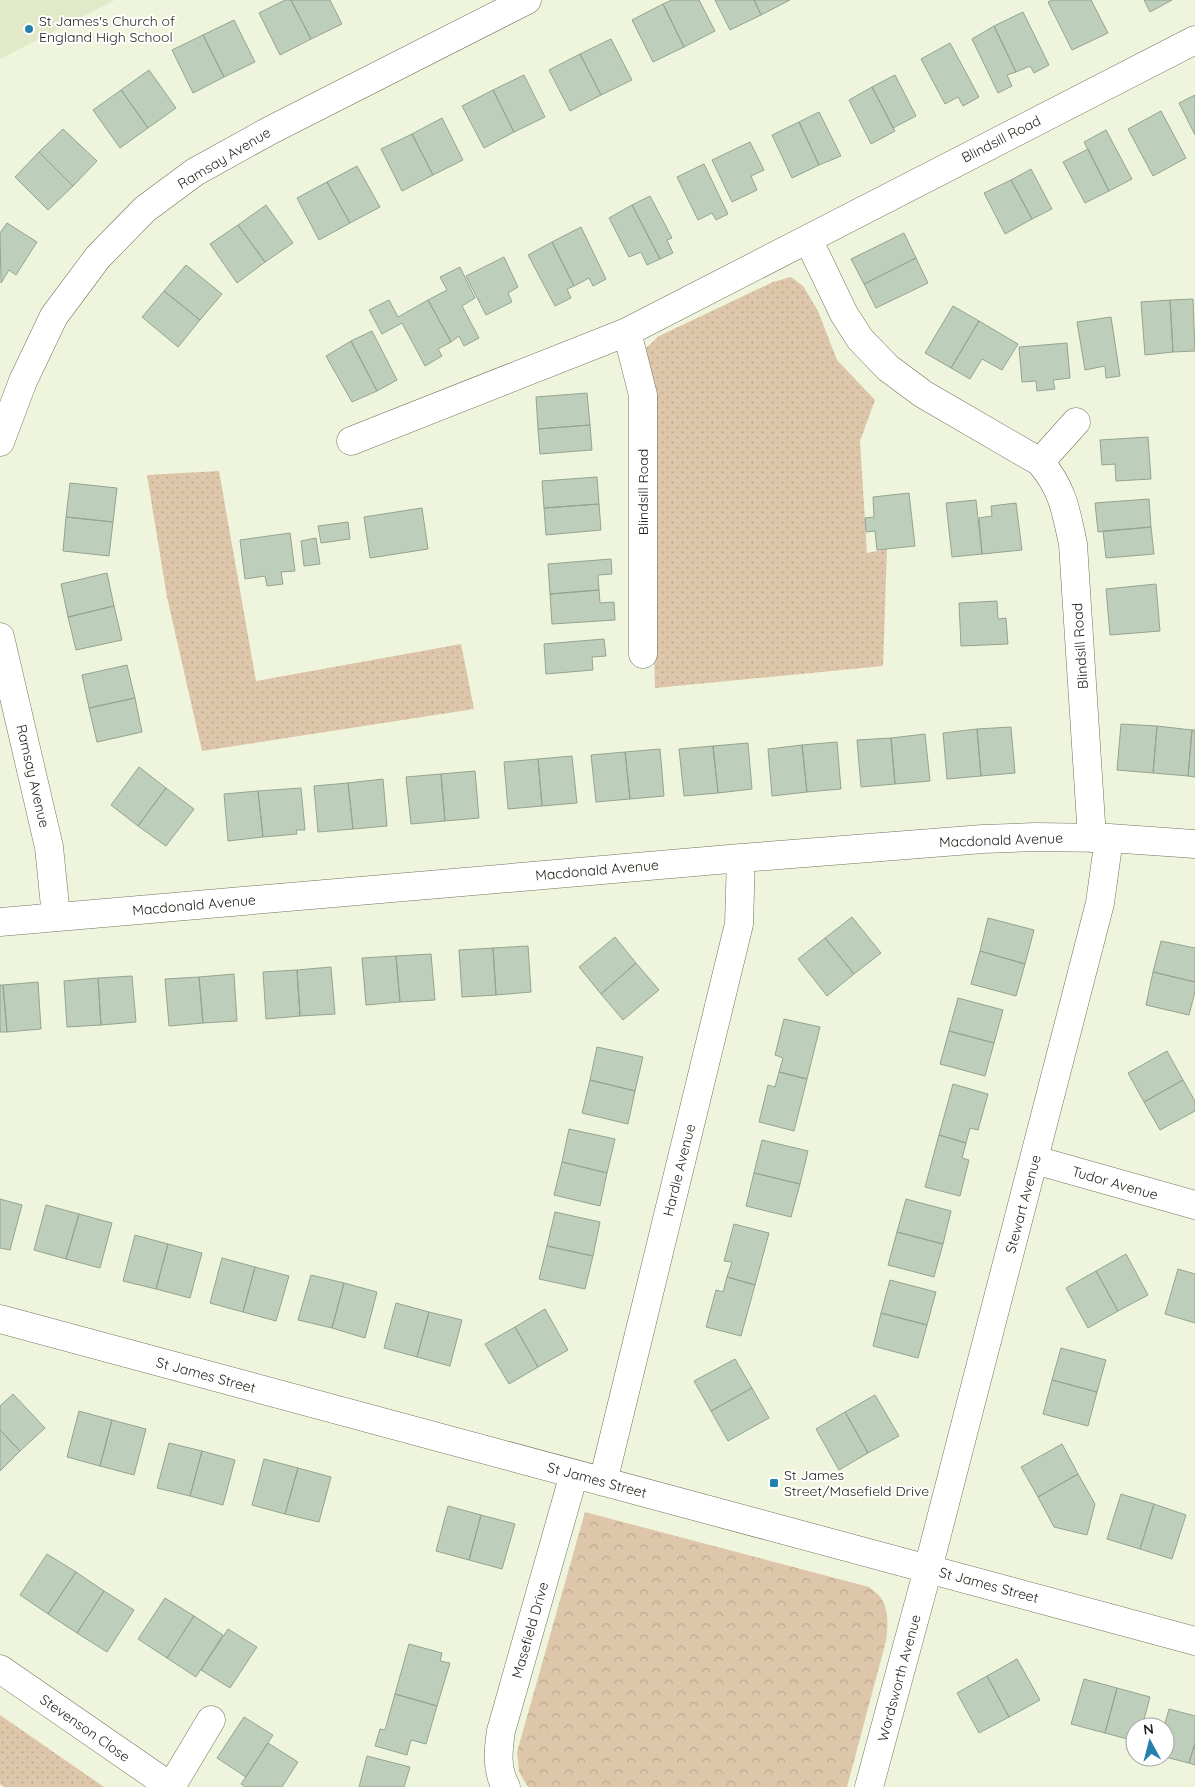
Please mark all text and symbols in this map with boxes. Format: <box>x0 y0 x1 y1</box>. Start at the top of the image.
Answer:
place label: St James's Church of England High School <box>39 12 175 46</box>
marker: St James's Church of England High School <box>23 23 35 35</box>
street label: Blindsill Road <box>958 111 1044 167</box>
street label: Ramsay Avenue <box>174 123 274 193</box>
street label: Blindsill Road <box>634 449 652 535</box>
street label: Blindsill Road <box>1068 602 1092 690</box>
street label: Ramsay Avenue <box>12 723 54 830</box>
street label: Macdonald Avenue <box>939 829 1063 851</box>
street label: Macdonald Avenue <box>534 856 660 884</box>
street label: Macdonald Avenue <box>131 891 257 919</box>
street label: Hardie Avenue <box>659 1122 699 1218</box>
street label: Stewart Avenue <box>1001 1153 1045 1255</box>
street label: Tudor Avenue <box>1070 1162 1160 1204</box>
street label: St James Street <box>154 1353 258 1397</box>
street label: St James Street <box>545 1458 649 1502</box>
place label: St James Street/Masefield Drive <box>784 1466 929 1500</box>
marker: St James Street/Masefield Drive <box>768 1477 780 1489</box>
street label: St James Street <box>937 1563 1041 1607</box>
street label: Masefield Drive <box>508 1580 552 1680</box>
street label: Wordsworth Avenue <box>873 1612 925 1743</box>
street label: Stevenson Close <box>36 1690 134 1766</box>
north arrow <box>1125 1717 1175 1767</box>
text: N <box>1142 1720 1155 1739</box>

